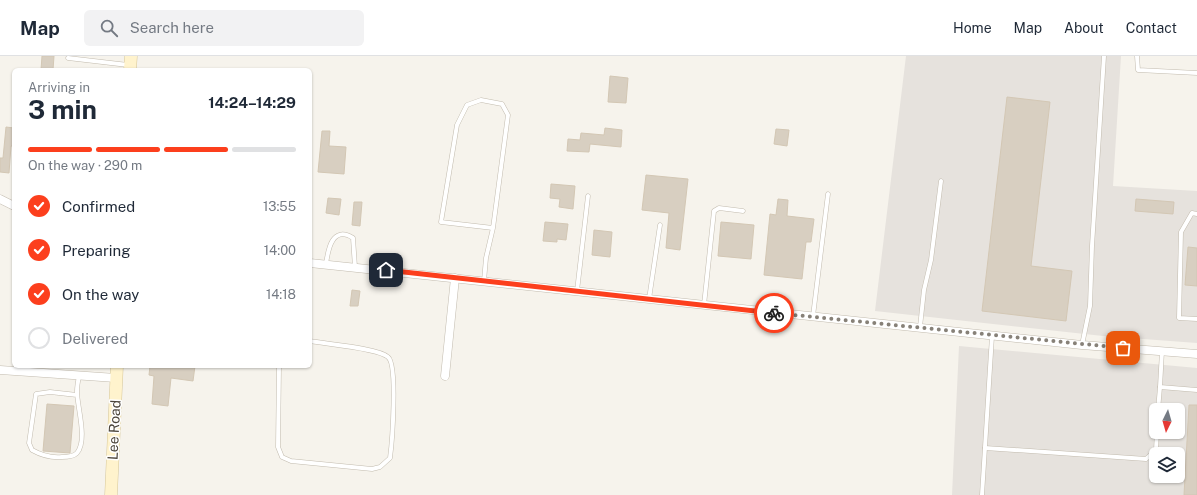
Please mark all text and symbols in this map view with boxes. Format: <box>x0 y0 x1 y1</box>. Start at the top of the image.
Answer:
search box <box>84 10 364 46</box>
text: Map <box>20 17 60 39</box>
icon: search <box>98 17 120 39</box>
text: Search here <box>130 19 214 36</box>
text: Home <box>953 20 992 36</box>
text: Map <box>1014 20 1042 36</box>
text: About <box>1064 20 1104 36</box>
text: Contact <box>1126 20 1177 36</box>
text: Arriving in <box>28 80 90 95</box>
text: 3 min <box>28 94 97 125</box>
text: 14:24–14:29 <box>208 94 296 111</box>
text: On the way · 290 m <box>28 158 142 173</box>
icon: check <box>28 195 50 217</box>
text: Confirmed <box>62 198 135 215</box>
text: 13:55 <box>263 199 296 214</box>
icon: check <box>28 239 50 261</box>
text: Preparing <box>62 242 131 259</box>
text: 14:00 <box>264 243 296 258</box>
pin <box>369 253 403 287</box>
icon: home <box>375 259 397 281</box>
icon: check <box>28 283 50 305</box>
text: On the way <box>62 286 139 303</box>
text: 14:18 <box>266 287 296 302</box>
courier <box>754 293 794 333</box>
icon: bike <box>763 302 785 324</box>
text: Delivered <box>62 330 128 347</box>
pin <box>1106 331 1140 365</box>
icon: bag <box>1112 337 1134 359</box>
street label: Lee Road <box>104 400 124 460</box>
north arrow <box>1149 403 1185 439</box>
map controls <box>1149 403 1185 483</box>
button: layers <box>1149 447 1185 483</box>

